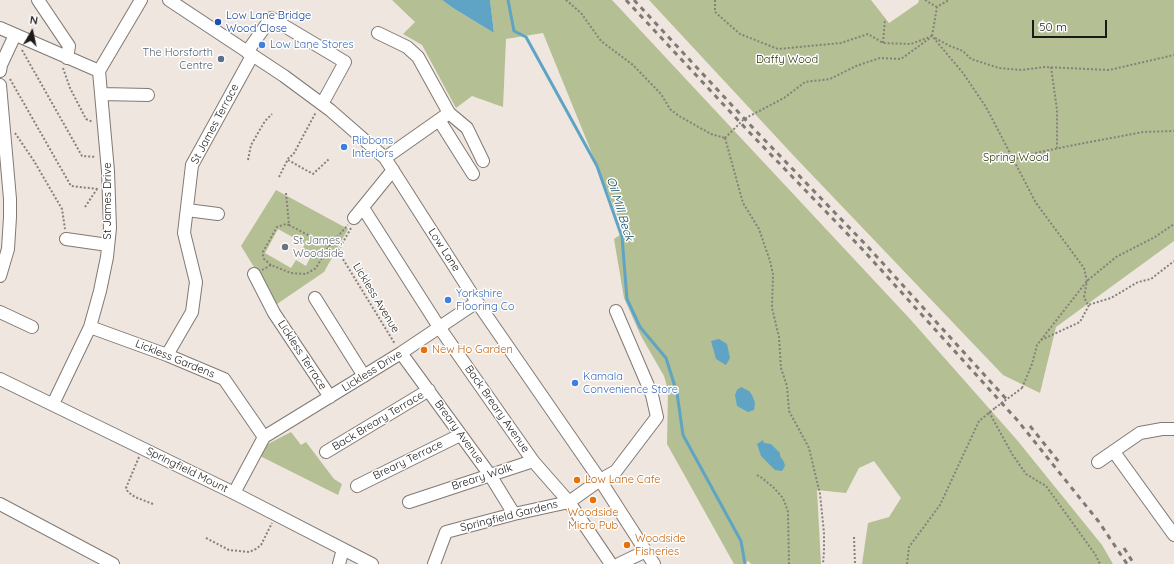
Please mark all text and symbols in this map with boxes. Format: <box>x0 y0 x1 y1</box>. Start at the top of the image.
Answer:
place label: Low Lane Bridge Wood Close <box>226 9 311 35</box>
north arrow <box>12 12 52 52</box>
scale bar <box>1034 12 1109 38</box>
text: N <box>29 13 39 28</box>
marker: Low Lane Bridge Wood Close <box>213 17 223 27</box>
text: 50 m <box>1039 19 1067 34</box>
place label: Low Lane Stores <box>270 38 354 52</box>
marker: Low Lane Stores <box>257 40 267 50</box>
place label: The Horsforth Centre <box>143 46 213 72</box>
park label: Daffy Wood <box>756 53 818 67</box>
marker: The Horsforth Centre <box>216 54 226 64</box>
street label: St James Terrace <box>188 82 242 166</box>
place label: Ribbons Interiors <box>352 134 394 160</box>
marker: Ribbons Interiors <box>339 142 349 152</box>
park label: Spring Wood <box>983 151 1049 165</box>
street label: St James Drive <box>101 163 115 239</box>
water label: Oil Mill Beck <box>603 175 637 243</box>
street label: Low Lane <box>425 226 463 274</box>
place label: St James, Woodside <box>293 234 344 260</box>
marker: St James, Woodside <box>280 242 290 252</box>
street label: Lickless Avenue <box>350 261 402 335</box>
place label: Yorkshire Flooring Co <box>456 287 515 313</box>
marker: Yorkshire Flooring Co <box>443 295 453 305</box>
street label: Lickless Terrace <box>275 318 329 392</box>
street label: Lickless Gardens <box>133 337 217 381</box>
place label: New Ho Garden <box>432 343 513 357</box>
marker: New Ho Garden <box>419 345 429 355</box>
street label: Lickless Drive <box>340 347 404 395</box>
street label: Back Breary Avenue <box>462 363 532 455</box>
place label: Kamala Convenience Store <box>583 370 678 396</box>
marker: Kamala Convenience Store <box>570 378 580 388</box>
street label: Back Breary Terrace <box>330 388 426 454</box>
street label: Breary Avenue <box>432 398 486 466</box>
street label: Breary Terrace <box>371 437 445 483</box>
street label: Springfield Mount <box>144 444 230 496</box>
street label: Breary Walk <box>450 461 514 493</box>
place label: Low Lane Cafe <box>585 473 660 487</box>
marker: Low Lane Cafe <box>572 475 582 485</box>
marker: Woodside Micro Pub <box>588 495 598 505</box>
street label: Springfield Gardens <box>459 497 559 535</box>
place label: Woodside Micro Pub <box>568 506 618 532</box>
place label: Woodside Fisheries <box>635 532 686 558</box>
marker: Woodside Fisheries <box>622 540 632 550</box>

